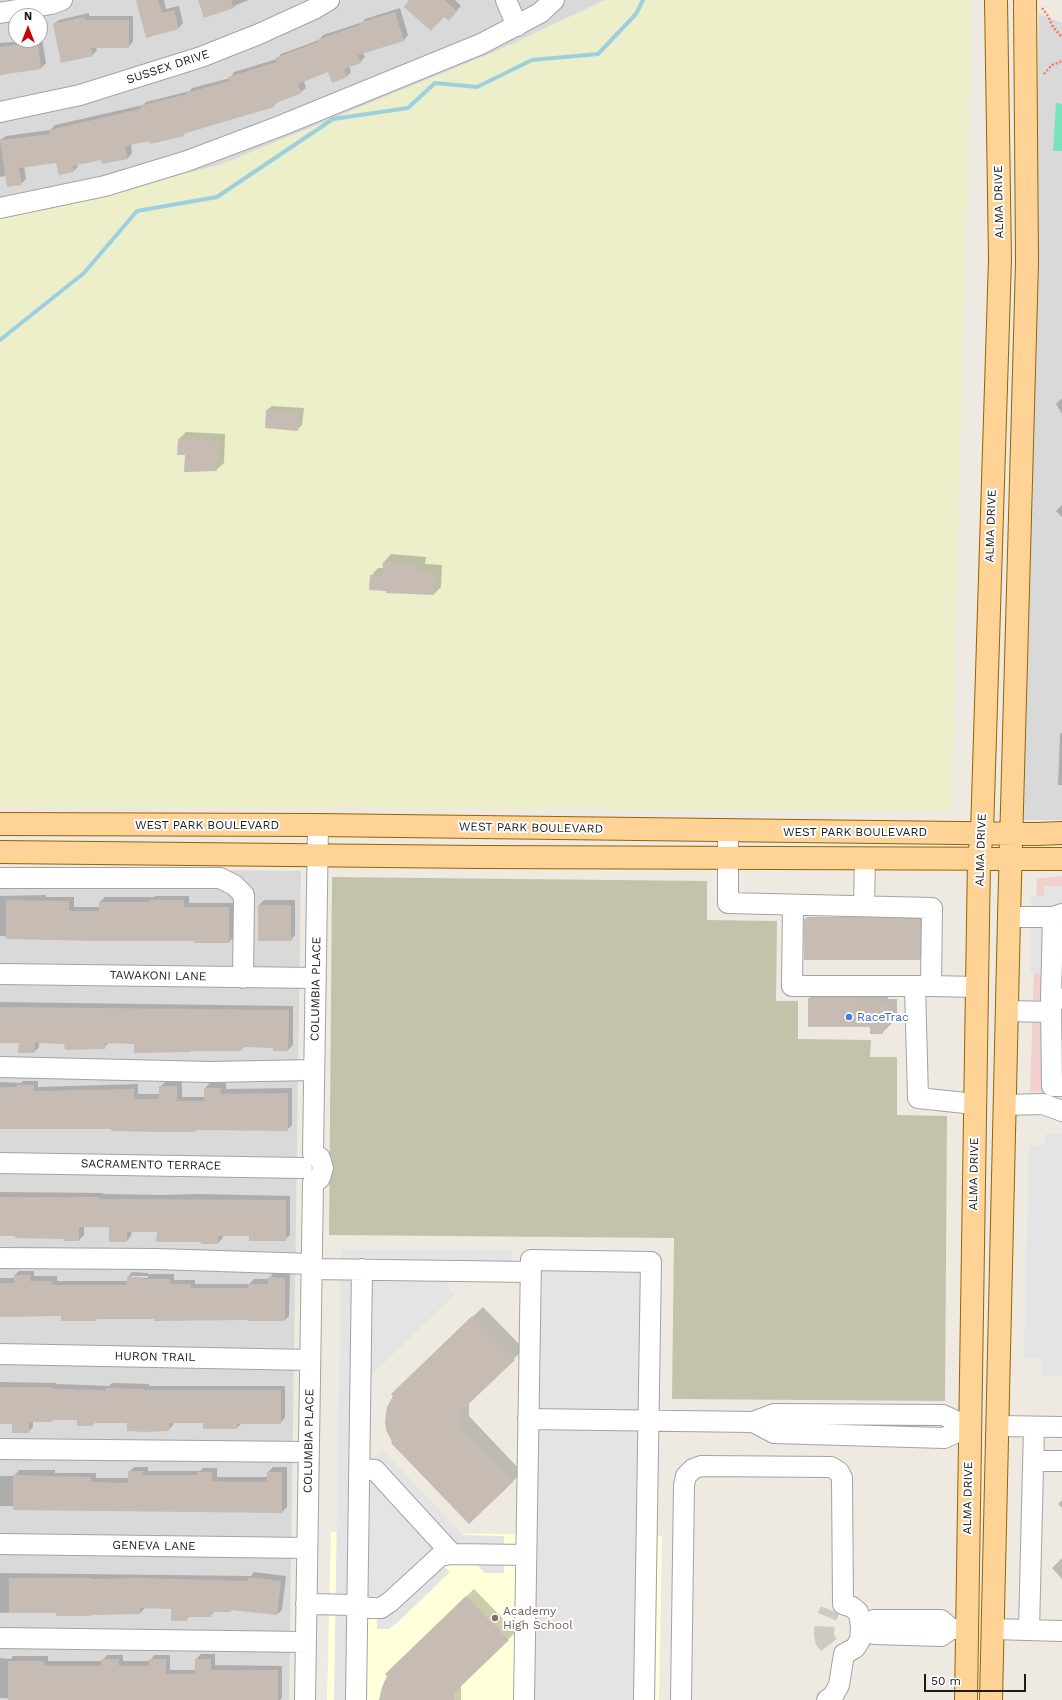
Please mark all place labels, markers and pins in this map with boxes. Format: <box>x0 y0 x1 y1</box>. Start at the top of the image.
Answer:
place label: RaceTrac <box>857 1010 909 1024</box>
marker: RaceTrac <box>844 1012 854 1022</box>
place label: Academy High School <box>503 1604 573 1632</box>
marker: Academy High School <box>490 1613 500 1623</box>

